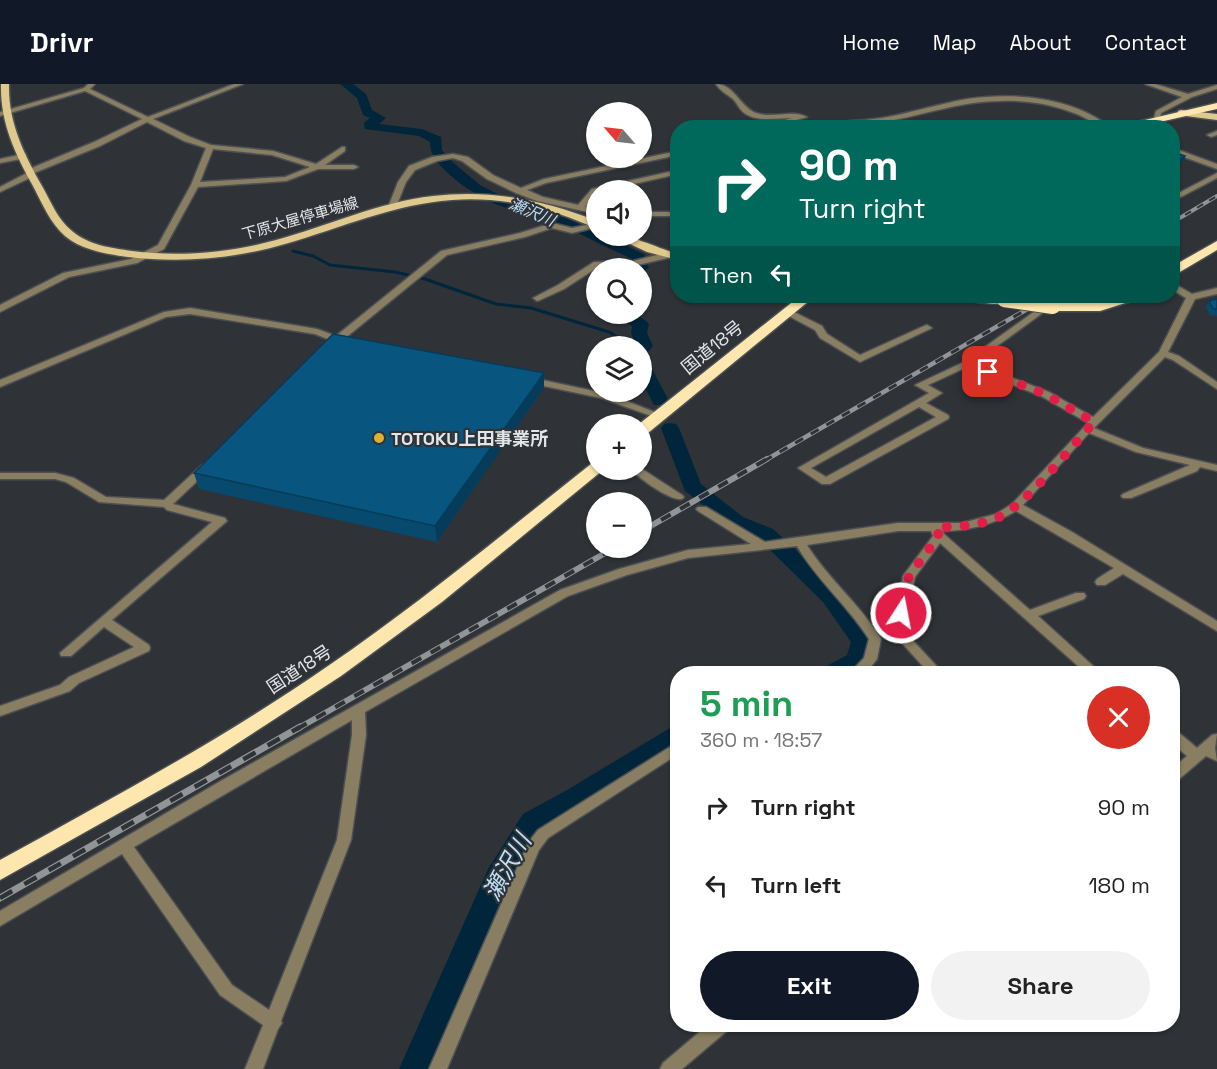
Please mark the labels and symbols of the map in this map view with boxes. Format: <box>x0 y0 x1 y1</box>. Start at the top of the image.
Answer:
north arrow <box>586 102 652 168</box>
street label: 下原大屋停車場線 <box>240 192 360 244</box>
water label: 瀬沢川 <box>506 193 560 232</box>
street label: 国道18号 <box>676 315 748 379</box>
pin <box>962 346 1013 397</box>
place label: TOTOKU上田事業所 <box>391 427 548 450</box>
marker: TOTOKU上田事業所 <box>372 431 386 445</box>
position arrow <box>869 581 933 645</box>
street label: 国道18号 <box>262 640 336 698</box>
water label: 瀬沢川 <box>476 825 539 906</box>

